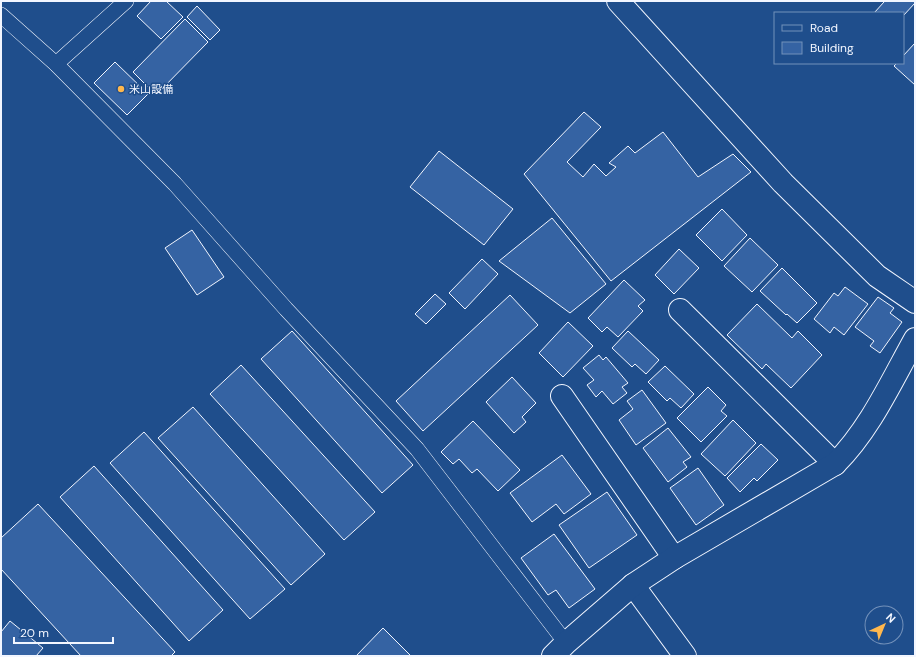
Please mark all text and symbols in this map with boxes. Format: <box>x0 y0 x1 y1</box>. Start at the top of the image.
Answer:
legend <box>774 12 904 64</box>
text: Road <box>810 20 838 36</box>
text: Building <box>810 40 854 56</box>
place label: 米山設備 <box>129 82 173 96</box>
marker: 米山設備 <box>116 84 126 94</box>
north arrow <box>864 605 904 645</box>
text: N <box>883 610 899 626</box>
scale bar <box>14 619 113 645</box>
text: 20 m <box>20 625 49 641</box>

